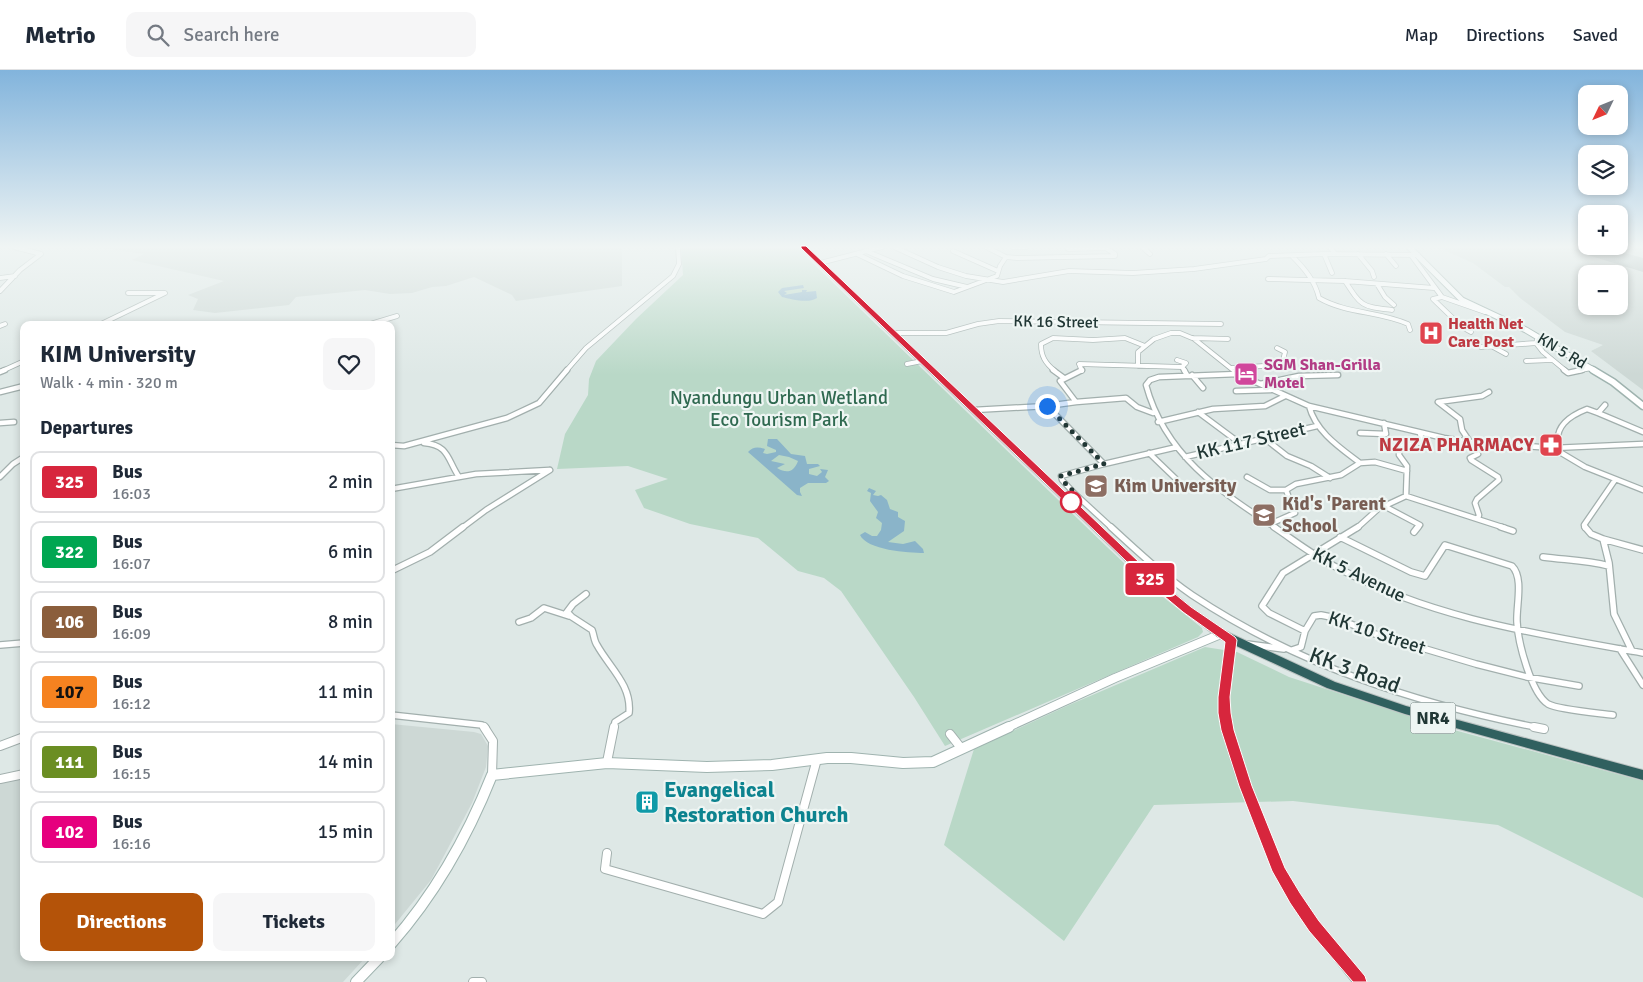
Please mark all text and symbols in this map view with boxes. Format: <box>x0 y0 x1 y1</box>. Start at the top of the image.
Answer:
search box <box>126 12 476 57</box>
text: Metrio <box>25 20 96 50</box>
icon: search <box>144 21 172 49</box>
text: Search here <box>184 23 279 47</box>
text: Map <box>1405 24 1438 46</box>
text: Directions <box>1466 24 1545 46</box>
text: Saved <box>1573 24 1618 46</box>
north arrow <box>1578 85 1628 135</box>
map controls <box>1578 85 1628 315</box>
button: layers <box>1578 145 1628 195</box>
button: + <box>1578 205 1628 255</box>
button: − <box>1578 265 1628 315</box>
street label: KK 16 Street <box>1013 311 1099 333</box>
place label: Health Net Care Post <box>1448 314 1523 352</box>
hospital icon: Health Net Care Post <box>1418 320 1444 346</box>
street label: KN 5 Rd <box>1534 329 1590 373</box>
button: heart <box>323 338 375 390</box>
text: KIM University <box>40 339 196 369</box>
place label: SGM Shan-Grilla Motel <box>1264 355 1381 393</box>
hotel icon: SGM Shan-Grilla Motel <box>1233 361 1259 387</box>
text: Walk · 4 min · 320 m <box>40 373 178 393</box>
park label: Nyandungu Urban Wetland Eco Tourism Park <box>670 386 888 432</box>
your location <box>1035 394 1060 419</box>
text: Departures <box>40 416 133 440</box>
street label: KK 117 Street <box>1194 417 1308 465</box>
pharmacy icon: NZIZA PHARMACY <box>1538 432 1564 458</box>
place label: NZIZA PHARMACY <box>1379 433 1535 457</box>
text: Bus <box>112 460 143 484</box>
text: 2 min <box>328 470 373 494</box>
text: 325 <box>55 471 84 493</box>
school or university icon: Kim University <box>1083 473 1109 499</box>
place label: Kim University <box>1114 474 1237 498</box>
text: 16:03 <box>112 484 151 504</box>
unlabelled marker <box>1060 491 1082 513</box>
place label: Kid's 'Parent School <box>1282 492 1386 538</box>
school or university icon: Kid's 'Parent School <box>1251 502 1277 528</box>
text: Bus <box>112 530 143 554</box>
text: 6 min <box>328 540 373 564</box>
text: 322 <box>55 541 84 563</box>
street label: KK 5 Avenue <box>1308 542 1410 608</box>
text: 16:07 <box>112 554 151 574</box>
line badge: 325 <box>1121 563 1179 595</box>
text: 325 <box>1135 568 1165 590</box>
text: Bus <box>112 600 143 624</box>
street label: KK 10 Street <box>1325 606 1429 660</box>
text: 8 min <box>328 610 373 634</box>
text: 106 <box>55 611 84 633</box>
text: 16:09 <box>112 624 151 644</box>
street label: KK 3 Road <box>1306 641 1404 699</box>
text: Bus <box>112 670 143 694</box>
text: 11 min <box>318 680 373 704</box>
text: 107 <box>55 681 84 703</box>
text: 16:12 <box>112 694 151 714</box>
road number: NR4 <box>1410 702 1456 734</box>
text: Bus <box>112 740 143 764</box>
text: 14 min <box>318 750 373 774</box>
text: 111 <box>55 751 84 773</box>
text: 16:15 <box>112 764 151 784</box>
place label: Evangelical Restoration Church <box>664 776 849 828</box>
building icon: Evangelical Restoration Church <box>634 789 660 815</box>
text: Bus <box>112 810 143 834</box>
text: 15 min <box>318 820 373 844</box>
text: 102 <box>55 821 84 843</box>
text: 16:16 <box>112 834 151 854</box>
button: Directions <box>40 893 203 951</box>
button: Tickets <box>213 893 375 951</box>

